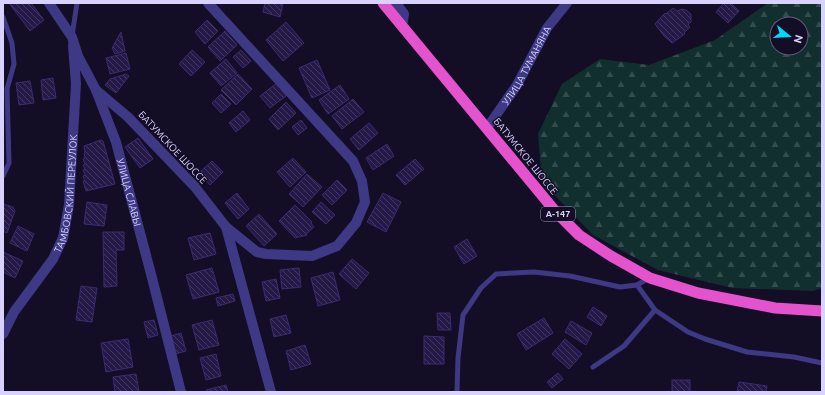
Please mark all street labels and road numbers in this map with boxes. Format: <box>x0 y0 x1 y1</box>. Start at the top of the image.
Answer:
street label: УЛИЦА ТУМАНЯНА <box>500 24 553 107</box>
street label: БАТУМСКОЕ ШОССЕ <box>136 109 209 186</box>
street label: БАТУМСКОЕ ШОССЕ <box>491 116 560 197</box>
street label: ТАМБОВСКИЙ ПЕРЕУЛОК <box>52 134 79 255</box>
street label: УЛИЦА СЛАВЫ <box>115 157 143 227</box>
road number: А-147 <box>541 207 575 221</box>

